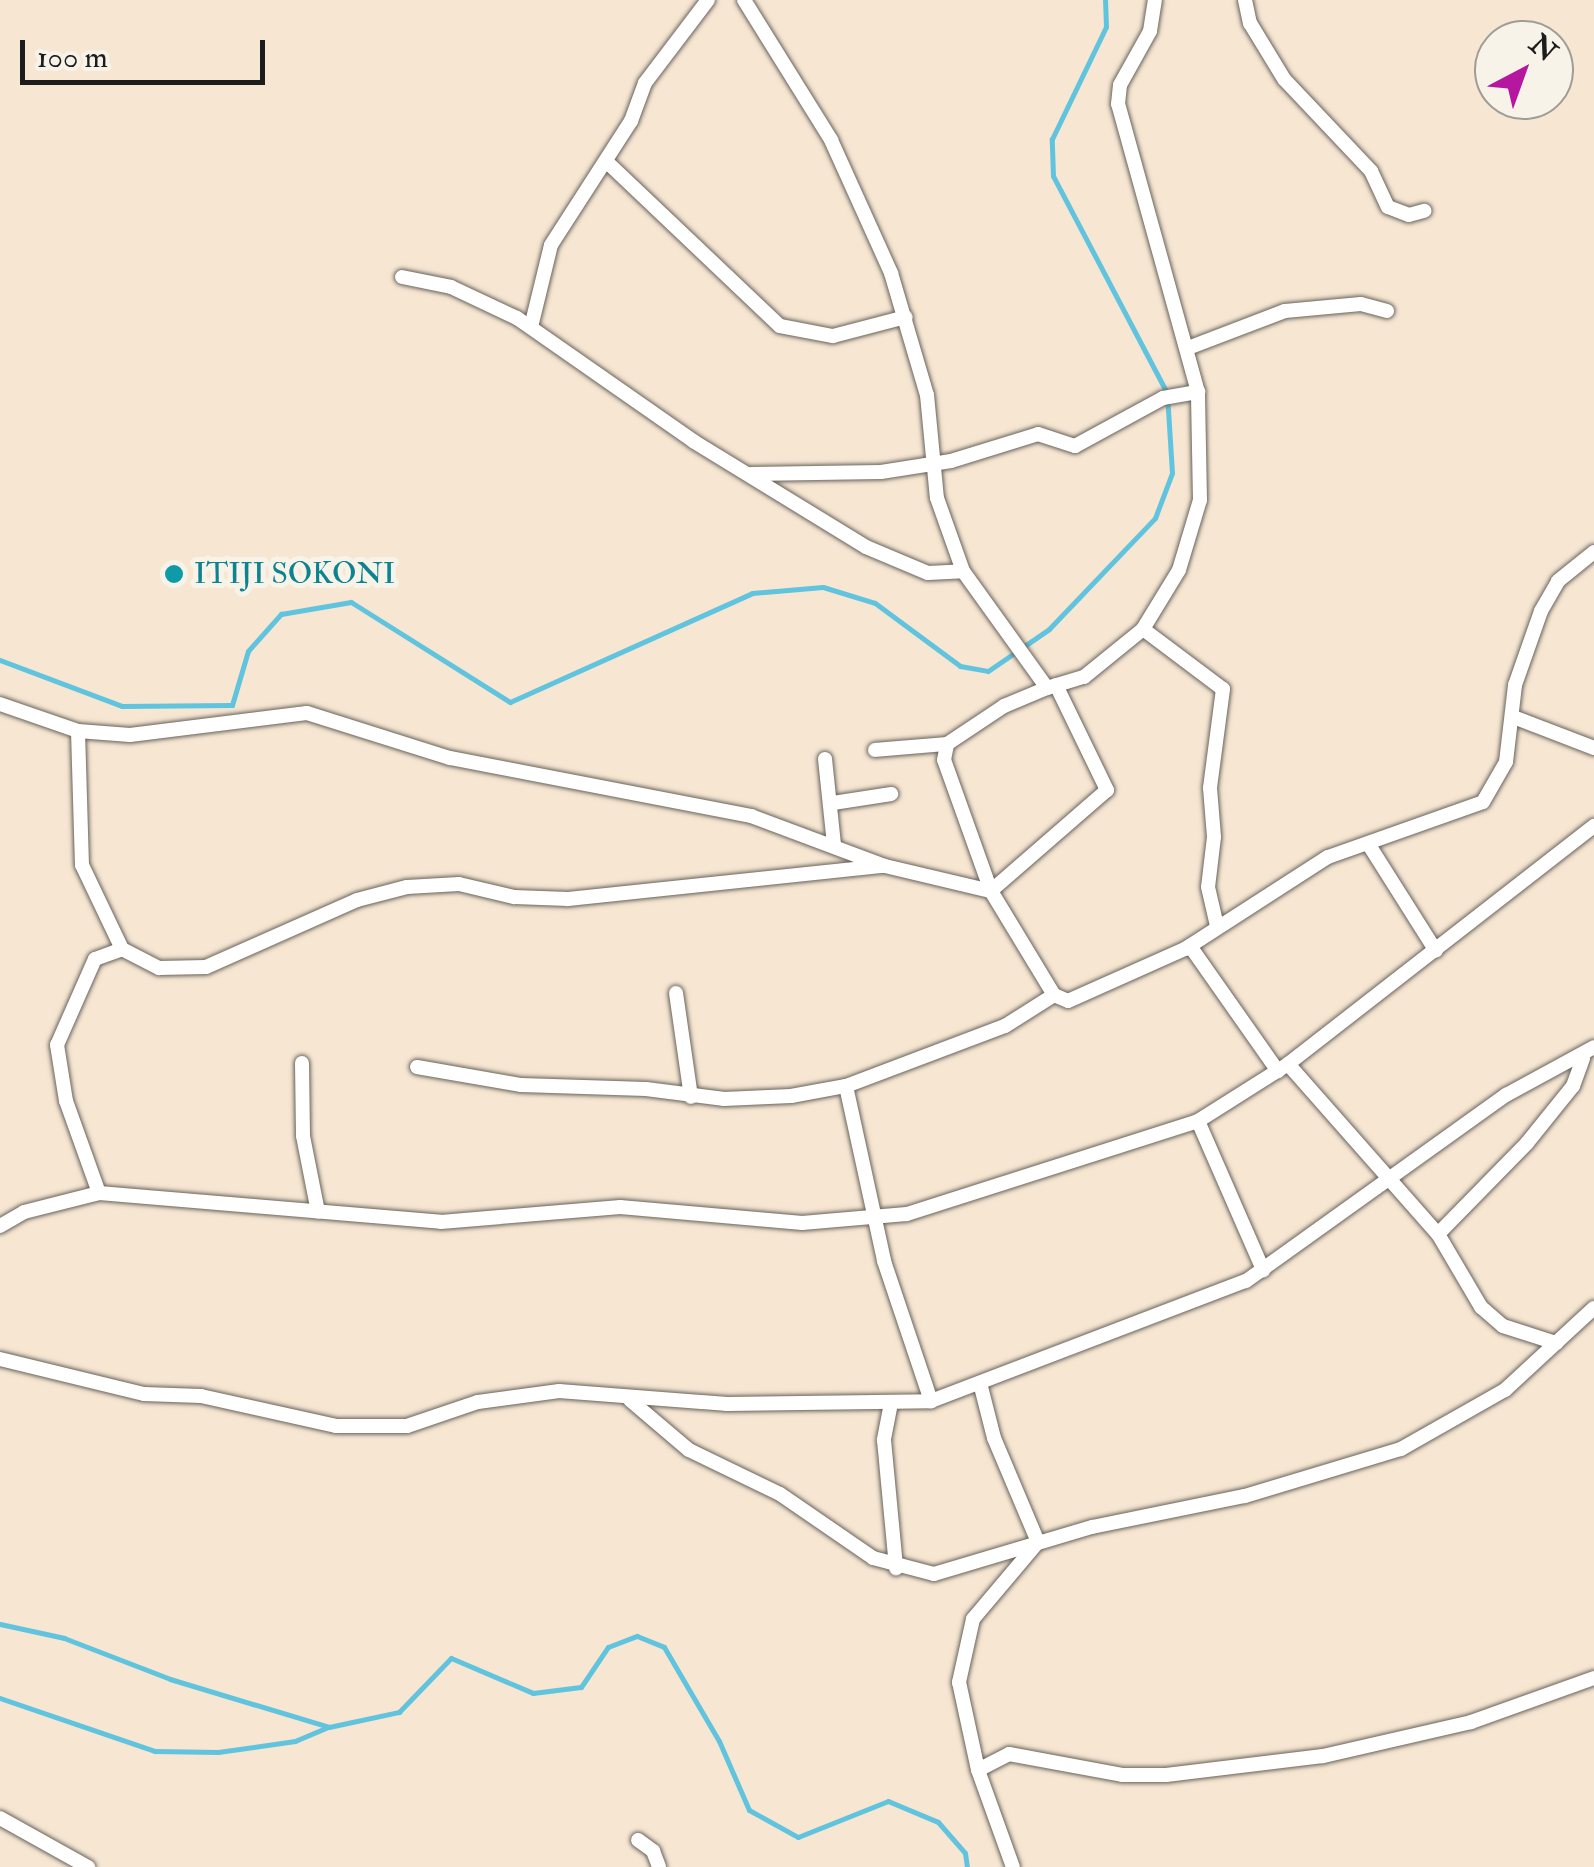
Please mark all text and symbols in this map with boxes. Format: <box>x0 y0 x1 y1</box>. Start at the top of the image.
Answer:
scale bar <box>25 20 270 82</box>
north arrow <box>1474 20 1574 120</box>
text: N <box>1522 27 1564 70</box>
text: 100 m <box>37 39 108 76</box>
place label: ITIJI SOKONI <box>194 556 395 592</box>
marker: ITIJI SOKONI <box>163 563 185 585</box>

